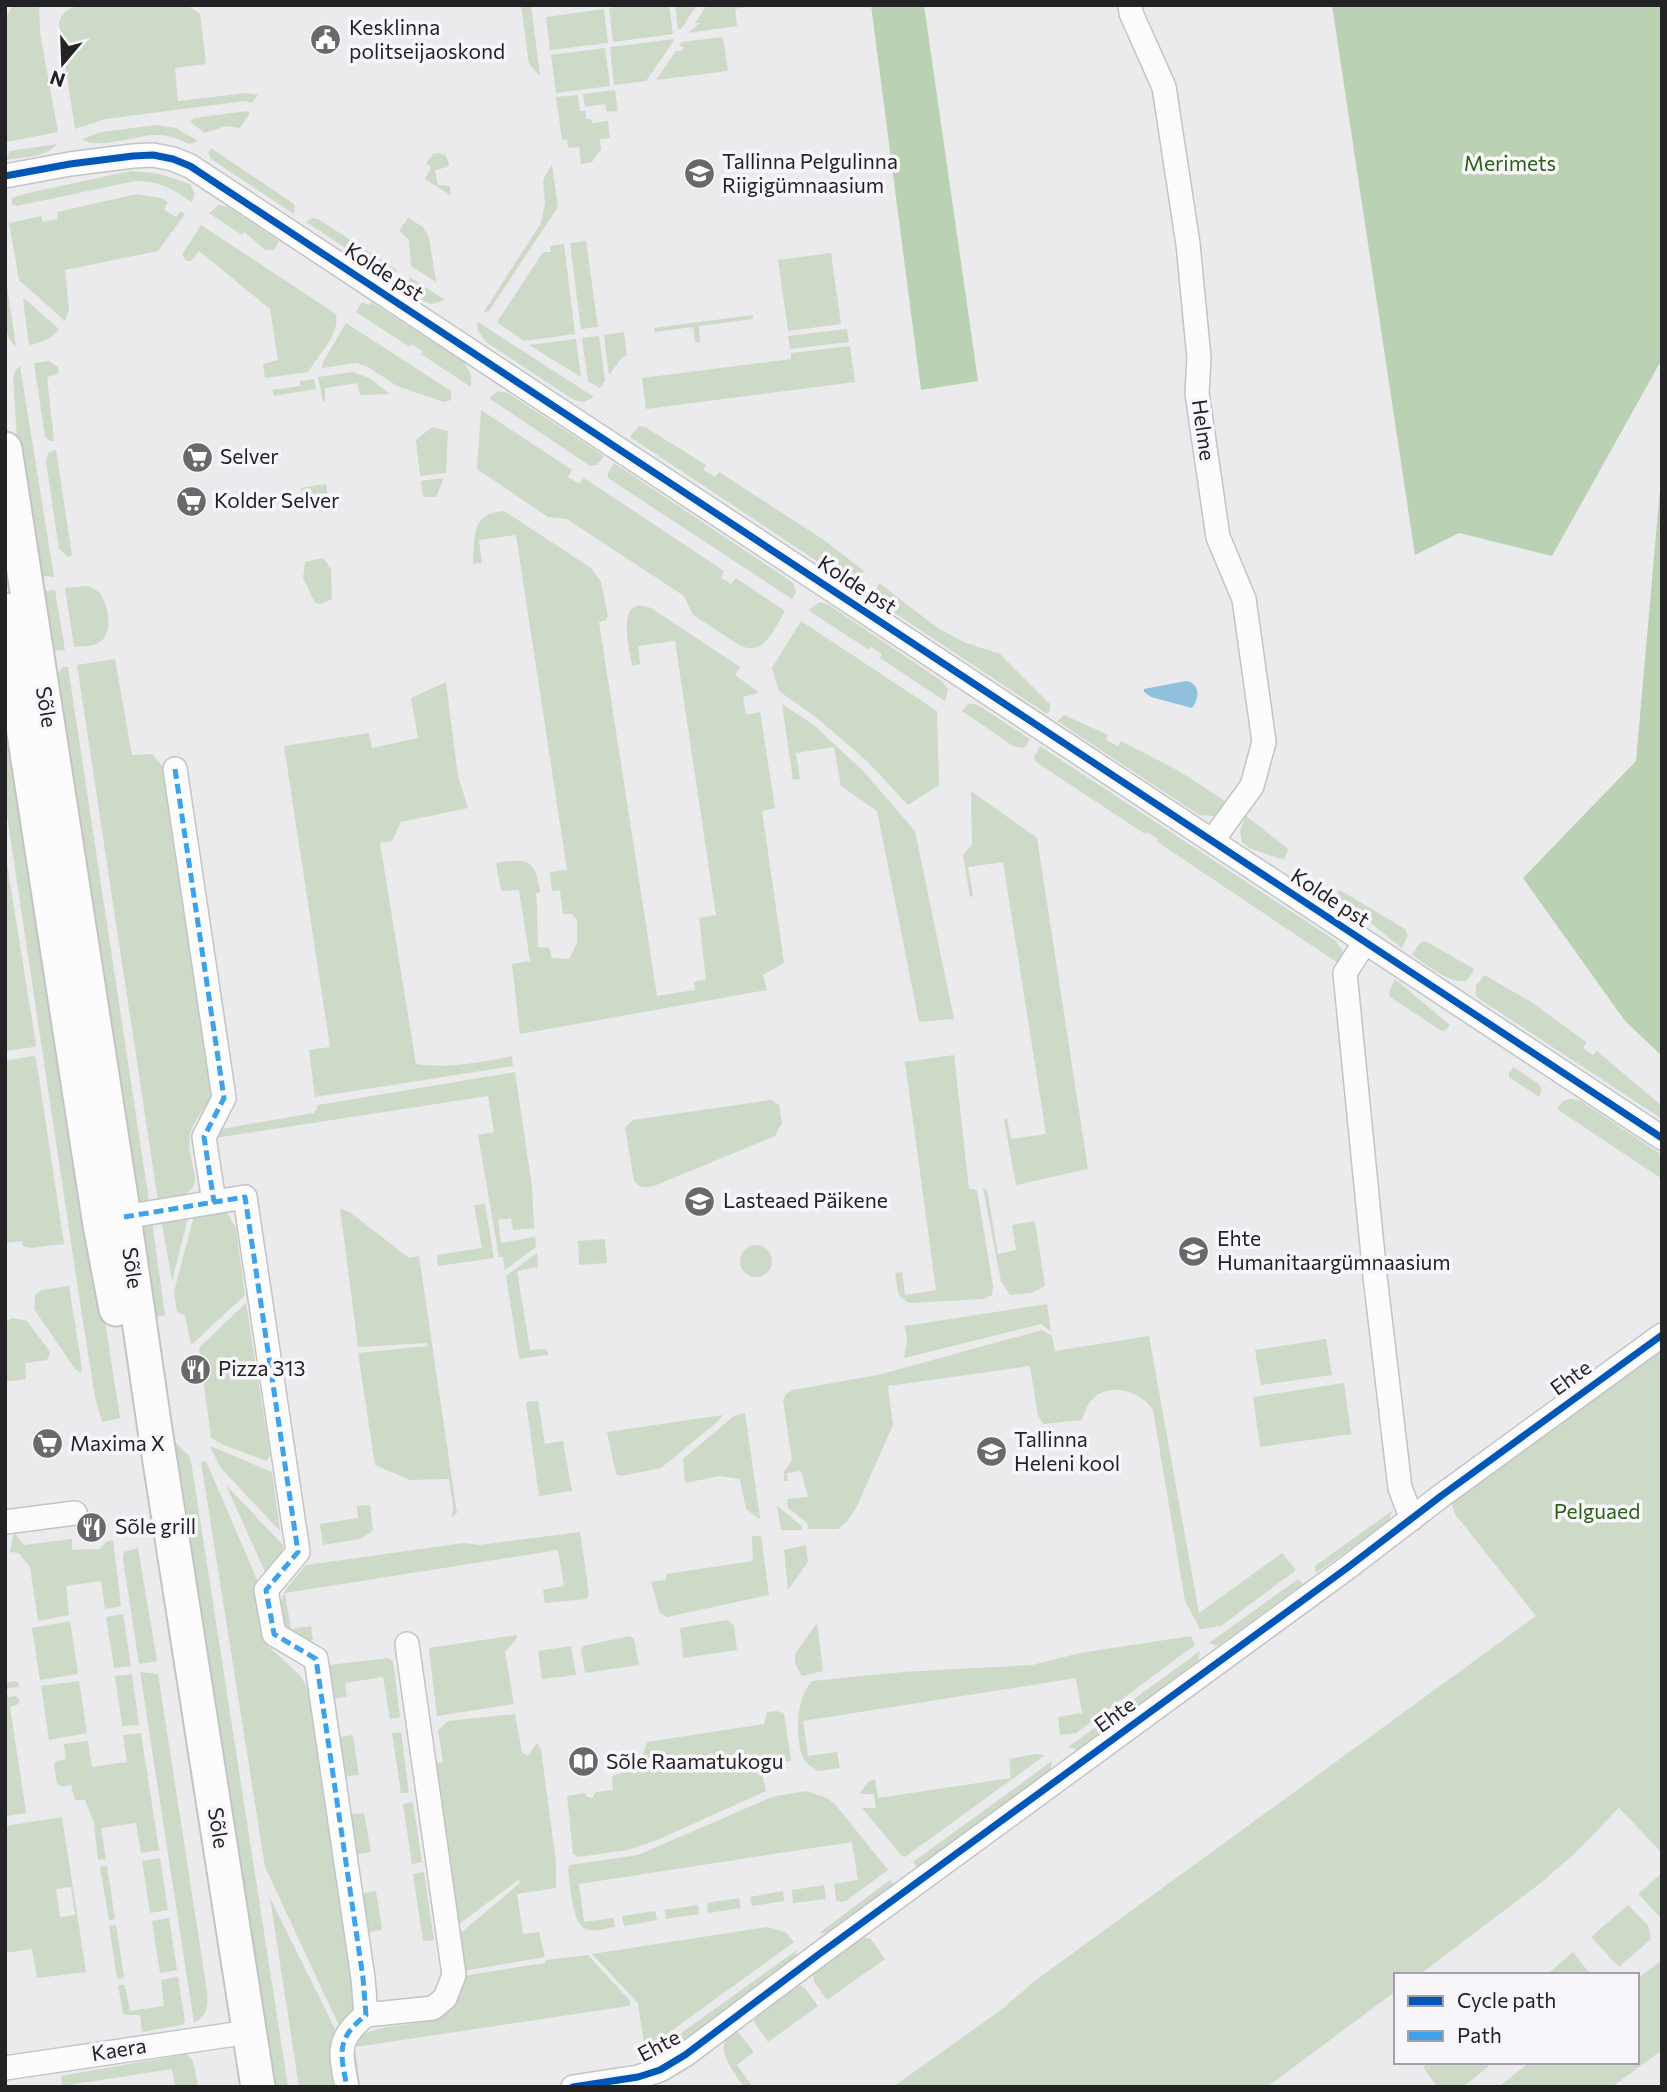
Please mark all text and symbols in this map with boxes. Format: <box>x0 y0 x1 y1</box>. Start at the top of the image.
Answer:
place label: Kesklinna politseijaoskond <box>349 14 505 63</box>
public building icon: Kesklinna politseijaoskond <box>309 23 343 57</box>
north arrow <box>28 28 98 98</box>
text: N <box>47 66 68 93</box>
place label: Tallinna Pelgulinna Riigigümnaasium <box>722 148 898 197</box>
park label: Merimets <box>1464 150 1556 175</box>
school or university icon: Tallinna Pelgulinna Riigigümnaasium <box>682 157 716 191</box>
street label: Kolde pst <box>341 236 429 305</box>
street label: Helme <box>1188 398 1221 462</box>
supermarket icon: Selver <box>180 440 214 474</box>
place label: Selver <box>220 443 279 468</box>
supermarket icon: Kolder Selver <box>174 484 208 518</box>
place label: Kolder Selver <box>214 487 339 512</box>
street label: Kolde pst <box>814 549 902 618</box>
street label: Sõle <box>32 684 63 729</box>
street label: Kolde pst <box>1287 862 1375 931</box>
school or university icon: Lasteaed Päikene <box>683 1184 717 1218</box>
place label: Lasteaed Päikene <box>723 1187 888 1212</box>
place label: Ehte Humanitaargümnaasium <box>1217 1225 1451 1274</box>
school or university icon: Ehte Humanitaargümnaasium <box>1177 1234 1211 1268</box>
street label: Sõle <box>118 1246 149 1290</box>
restaurant icon: Pizza 313 <box>178 1352 212 1386</box>
street label: Ehte <box>1545 1354 1595 1400</box>
place label: Pizza 313 <box>218 1355 305 1380</box>
place label: Tallinna Heleni kool <box>1014 1426 1120 1475</box>
supermarket icon: Maxima X <box>30 1427 64 1461</box>
place label: Maxima X <box>70 1430 165 1455</box>
school or university icon: Tallinna Heleni kool <box>974 1435 1008 1469</box>
park label: Pelguaed <box>1554 1498 1640 1523</box>
restaurant icon: Sõle grill <box>75 1510 109 1544</box>
place label: Sõle grill <box>115 1513 196 1538</box>
street label: Ehte <box>1089 1691 1139 1737</box>
library icon: Sõle Raamatukogu <box>566 1745 600 1779</box>
place label: Sõle Raamatukogu <box>606 1748 783 1773</box>
street label: Sõle <box>204 1805 235 1850</box>
legend <box>1394 1973 1639 2064</box>
text: Cycle path <box>1457 1987 1556 2012</box>
text: Path <box>1457 2022 1502 2047</box>
street label: Ehte <box>633 2023 684 2066</box>
street label: Kaera <box>89 2032 148 2065</box>

